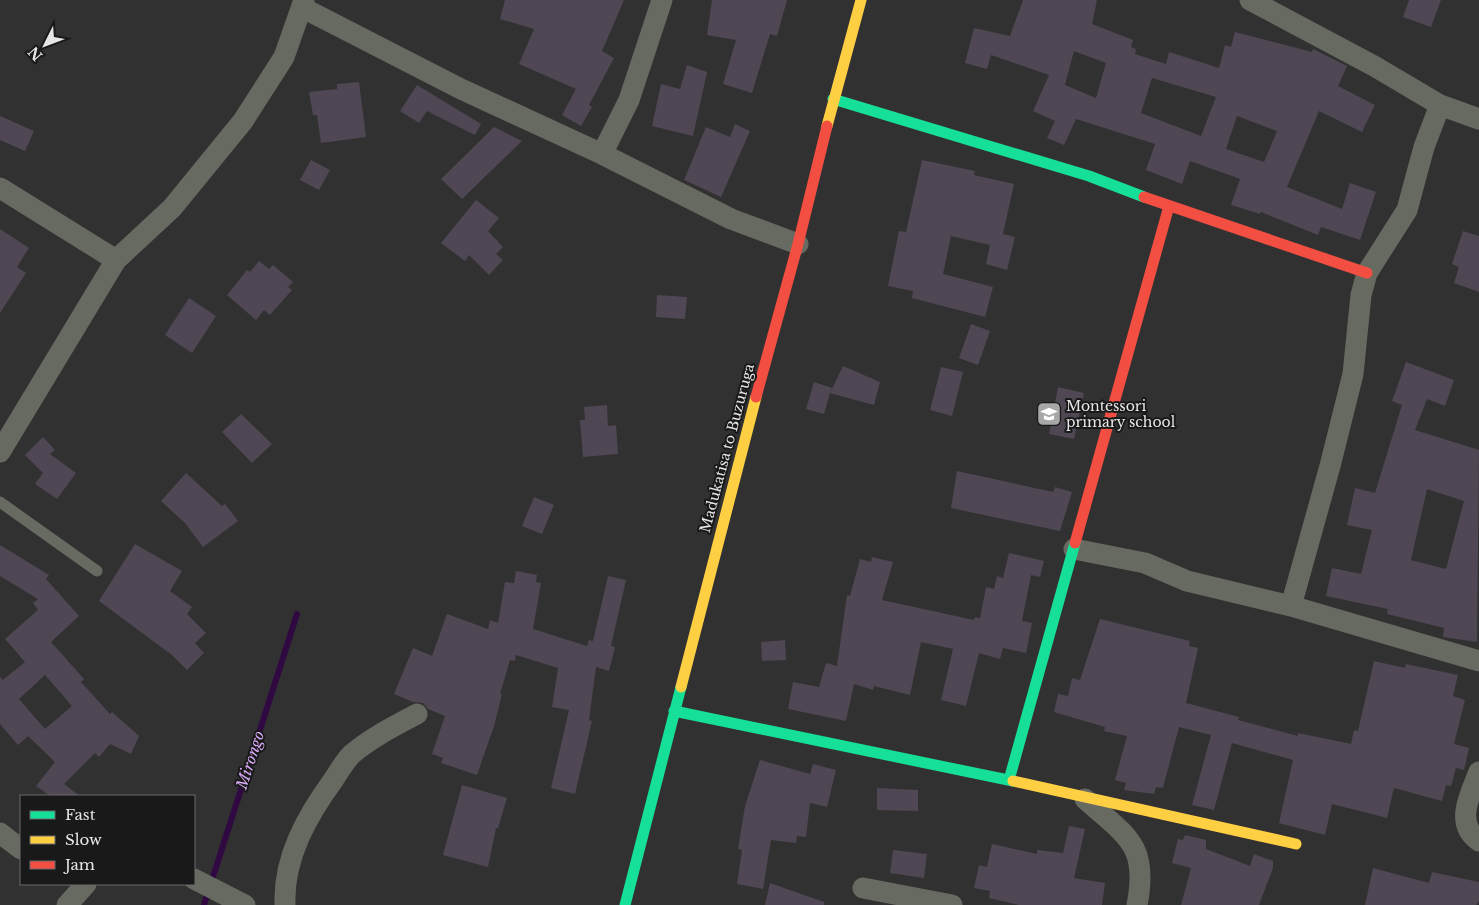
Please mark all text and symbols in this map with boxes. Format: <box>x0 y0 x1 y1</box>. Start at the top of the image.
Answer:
north arrow <box>20 20 70 70</box>
text: N <box>24 43 46 65</box>
street label: Madukatisa to Buzuruga <box>696 361 758 534</box>
place label: Montessori primary school <box>1066 397 1176 431</box>
school or university icon: Montessori primary school <box>1036 401 1062 427</box>
water label: Mirongo <box>231 728 268 792</box>
legend <box>20 795 195 885</box>
text: Fast <box>65 805 96 824</box>
text: Slow <box>65 830 102 849</box>
text: Jam <box>63 855 95 874</box>

